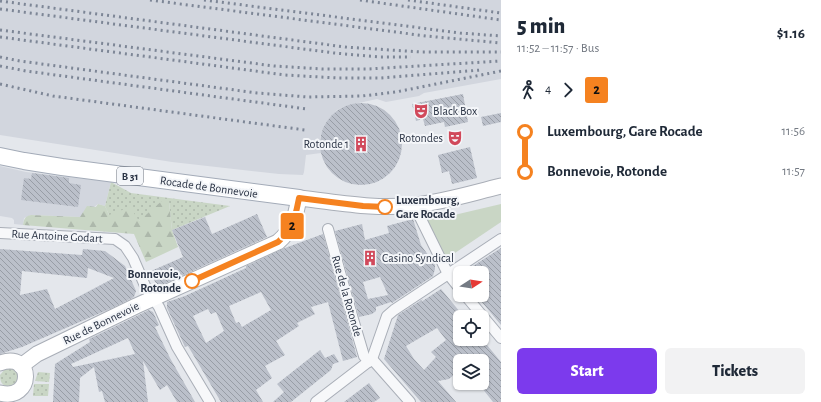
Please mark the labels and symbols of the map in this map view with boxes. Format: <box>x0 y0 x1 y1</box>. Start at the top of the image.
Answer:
theatre icon: Black Box <box>412 102 430 120</box>
place label: Black Box <box>433 105 477 117</box>
theatre icon: Rotondes <box>446 129 464 147</box>
place label: Rotondes <box>399 132 443 144</box>
building icon: Rotonde 1 <box>352 135 370 153</box>
place label: Rotonde 1 <box>303 138 349 150</box>
road number: B 31 <box>117 167 143 185</box>
street label: Rocade de Bonnevoie <box>159 174 259 200</box>
place label: Luxembourg, Gare Rocade <box>396 194 460 220</box>
marker: Luxembourg, Gare Rocade <box>377 199 393 215</box>
line badge: 2 <box>279 213 305 239</box>
street label: Rue Antoine Godart <box>11 228 103 244</box>
building icon: Casino Syndical <box>361 249 379 267</box>
place label: Casino Syndical <box>382 252 454 265</box>
street label: Rue de la Rotonde <box>330 254 364 338</box>
north arrow <box>453 266 489 302</box>
place label: Bonnevoie, Rotonde <box>128 268 181 294</box>
marker: Bonnevoie, Rotonde <box>184 273 200 289</box>
street label: Rue de Bonnevoie <box>61 299 141 347</box>

